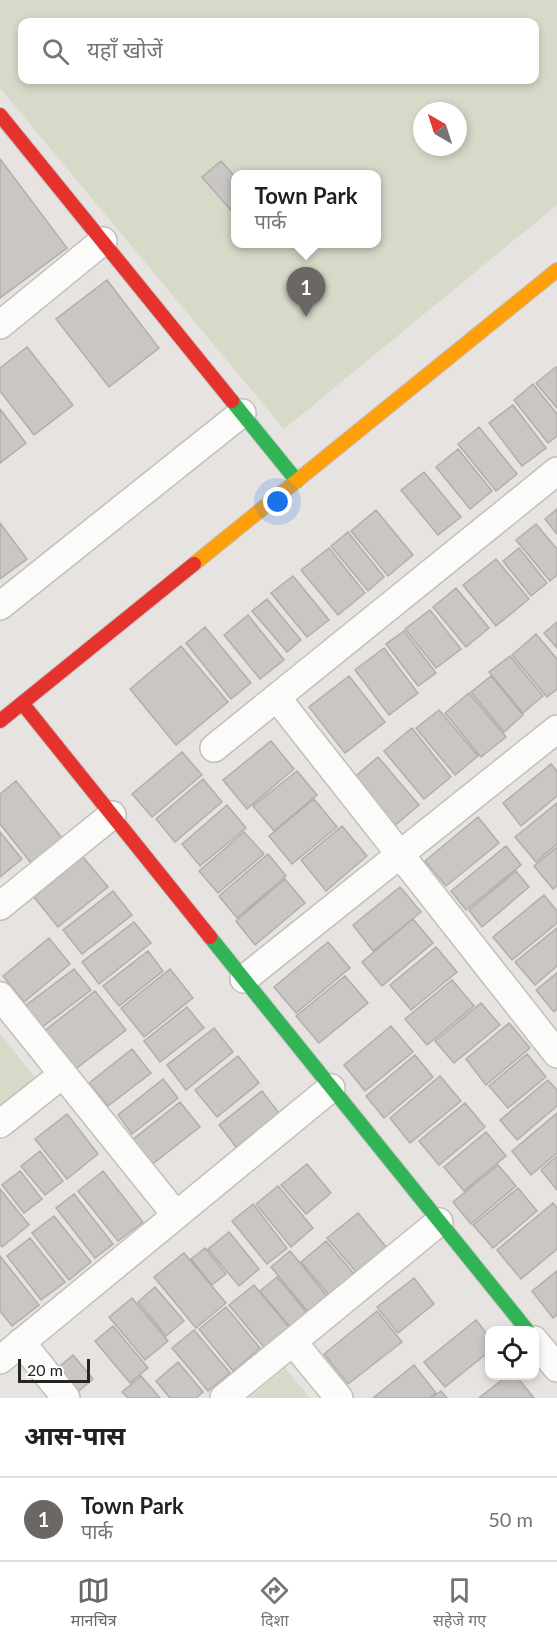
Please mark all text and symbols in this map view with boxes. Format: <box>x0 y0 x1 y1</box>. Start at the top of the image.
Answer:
search box <box>18 18 539 84</box>
icon: search <box>39 35 72 68</box>
text: यहाँ खोजें <box>87 36 163 63</box>
north arrow <box>413 102 467 156</box>
popup <box>231 170 381 248</box>
text: Town Park <box>255 182 357 209</box>
text: पार्क <box>255 209 286 233</box>
pin: 1 <box>286 268 326 317</box>
your location <box>263 487 292 516</box>
map controls <box>485 1326 539 1380</box>
button: locate <box>485 1326 539 1380</box>
scale bar <box>18 1356 90 1384</box>
text: 20 m <box>27 1360 63 1379</box>
text: आस-पास <box>24 1419 126 1451</box>
text: Town Park <box>81 1492 184 1519</box>
text: 1 <box>38 1507 49 1531</box>
text: 50 m <box>488 1507 533 1531</box>
text: पार्क <box>81 1519 113 1543</box>
tab: मानचित्र <box>71 1574 117 1633</box>
tab: दिशा <box>258 1574 291 1633</box>
tab: सहेजे गए <box>433 1574 486 1633</box>

